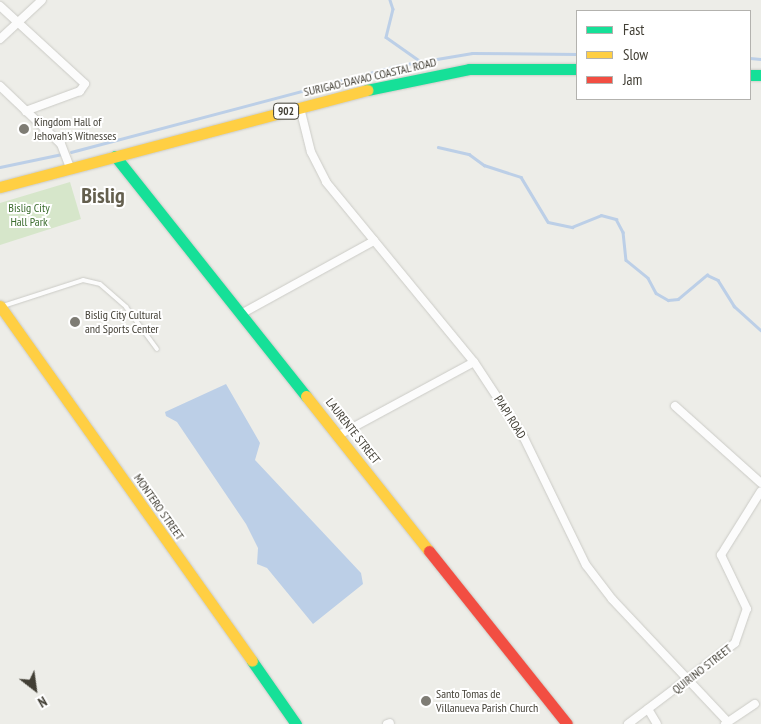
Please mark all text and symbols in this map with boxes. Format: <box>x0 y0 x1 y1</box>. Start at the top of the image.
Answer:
legend <box>576 10 751 100</box>
text: Fast <box>623 20 644 39</box>
text: Slow <box>623 45 648 64</box>
street label: SURIGAO-DAVAO COASTAL ROAD <box>302 55 438 99</box>
text: Jam <box>623 70 642 89</box>
road number: 902 <box>272 102 300 120</box>
place label: Kingdom Hall of Jehovah's Witnesses <box>34 115 116 143</box>
marker: Kingdom Hall of Jehovah's Witnesses <box>18 123 30 135</box>
district label: Bislig <box>81 183 125 209</box>
park label: Bislig City Hall Park <box>8 201 50 229</box>
place label: Bislig City Cultural and Sports Center <box>85 308 162 336</box>
marker: Bislig City Cultural and Sports Center <box>69 316 81 328</box>
street label: PIAPI ROAD <box>491 393 529 441</box>
street label: LAURENTE STREET <box>323 395 383 467</box>
street label: MONTERO STREET <box>131 471 187 543</box>
street label: QUIRINO STREET <box>669 641 735 697</box>
north arrow <box>10 664 60 714</box>
place label: Santo Tomas de Villanueva Parish Church <box>436 687 538 715</box>
text: N <box>35 692 50 712</box>
marker: Santo Tomas de Villanueva Parish Church <box>420 695 432 707</box>

